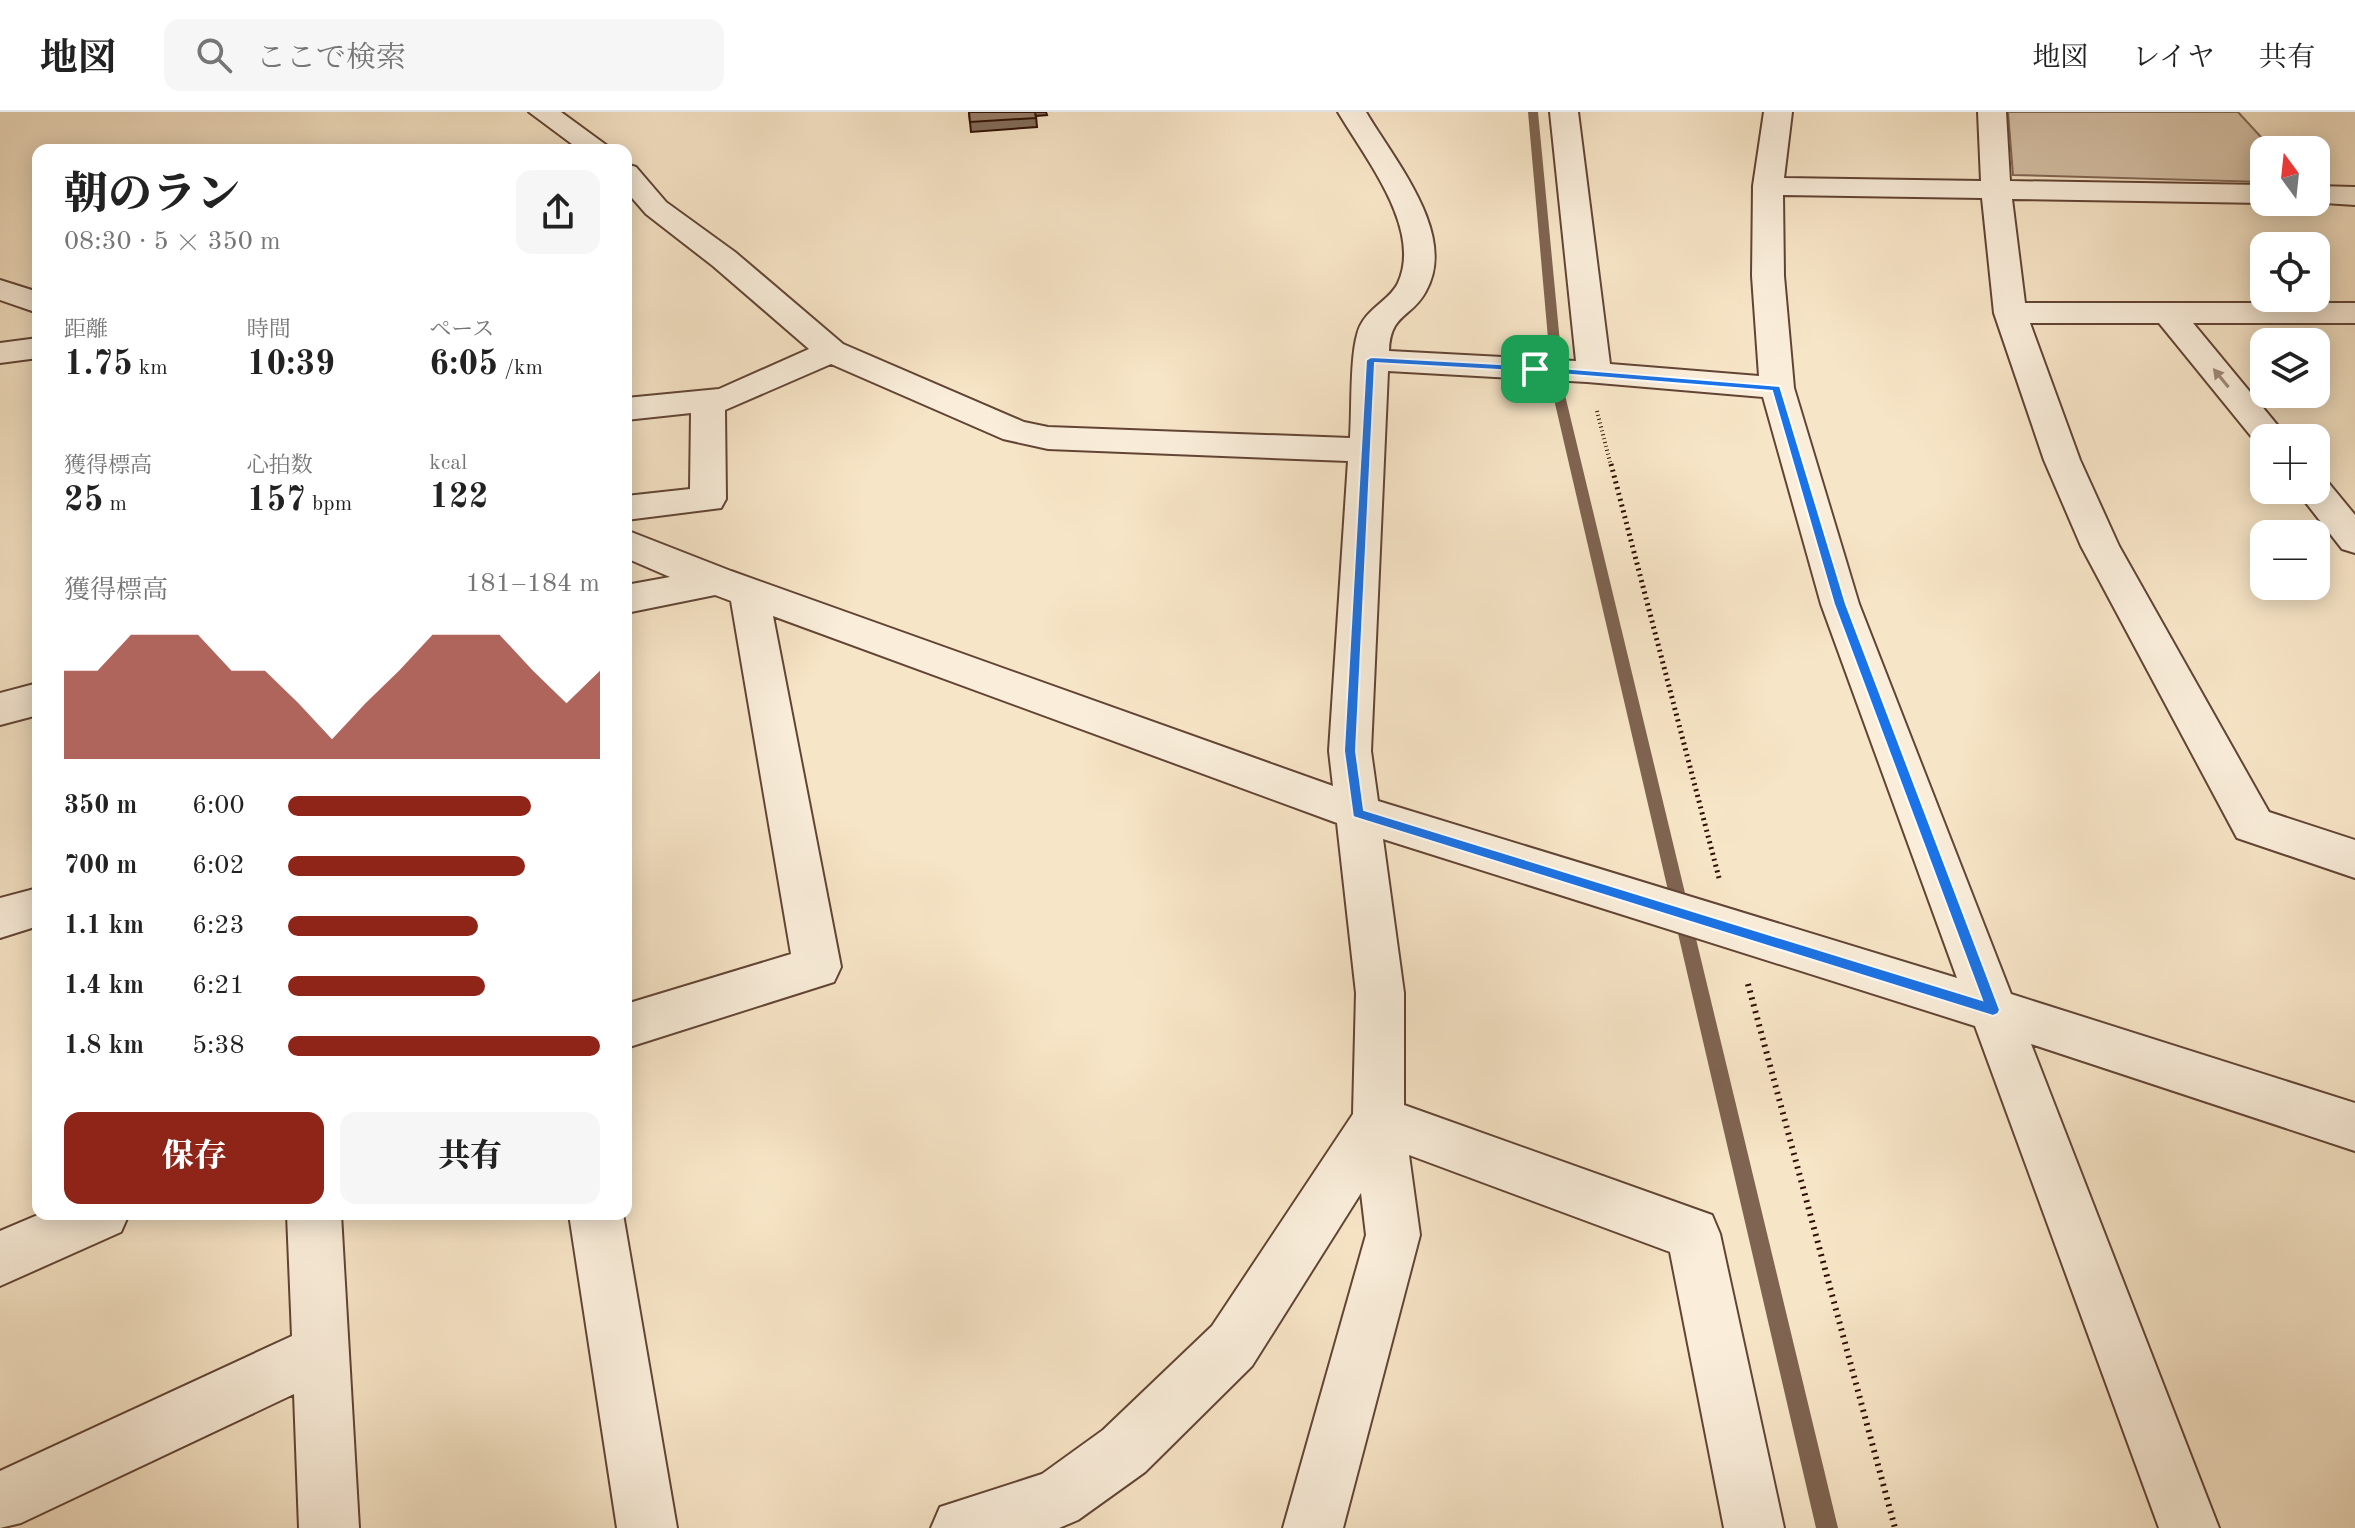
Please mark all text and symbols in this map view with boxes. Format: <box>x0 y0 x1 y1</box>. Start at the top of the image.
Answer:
search box <box>164 19 724 91</box>
icon: search <box>192 33 236 77</box>
text: 地図 <box>40 41 116 79</box>
text: ここで検索 <box>256 44 406 74</box>
text: 地図 <box>2032 45 2088 73</box>
text: レイヤ <box>2132 45 2215 73</box>
text: 共有 <box>2259 45 2315 73</box>
north arrow <box>2250 136 2330 216</box>
map controls <box>2250 136 2330 600</box>
button: share <box>516 170 600 254</box>
text: 朝のラン <box>64 174 240 218</box>
text: 08:30 · 5 × 350 m <box>64 229 281 255</box>
button: locate <box>2250 232 2330 312</box>
text: 距離 <box>64 319 108 341</box>
text: 時間 <box>247 319 291 341</box>
text: ペース <box>429 319 494 341</box>
button: layers <box>2250 328 2330 408</box>
pin <box>1501 335 1569 403</box>
icon: arrive <box>1513 347 1557 391</box>
text: 1.75 <box>64 348 133 382</box>
text: 10:39 <box>247 348 335 382</box>
text: 6:05 <box>429 348 498 382</box>
text: km <box>133 357 168 379</box>
text: /km <box>498 357 543 379</box>
one-way arrow <box>2213 368 2230 388</box>
button: + <box>2250 424 2330 504</box>
text: kcal <box>429 452 467 474</box>
text: 獲得標高 <box>64 455 152 477</box>
text: 心拍数 <box>247 455 313 477</box>
text: 122 <box>429 481 489 515</box>
text: 25 <box>64 484 103 518</box>
text: 157 <box>247 484 306 518</box>
text: m <box>103 493 127 515</box>
text: bpm <box>306 493 352 515</box>
button: − <box>2250 520 2330 600</box>
text: 181–184 m <box>465 571 600 597</box>
text: 獲得標高 <box>64 578 168 604</box>
text: 350 m <box>64 793 137 819</box>
text: 6:00 <box>192 793 245 819</box>
text: 700 m <box>64 853 137 879</box>
text: 6:02 <box>192 853 245 879</box>
text: 1.1 km <box>64 913 144 939</box>
text: 6:23 <box>192 913 245 939</box>
text: 1.4 km <box>64 973 144 999</box>
text: 6:21 <box>192 973 245 999</box>
text: 1.8 km <box>64 1033 144 1059</box>
text: 5:38 <box>192 1033 245 1059</box>
button: 保存 <box>64 1112 324 1204</box>
button: 共有 <box>340 1112 600 1204</box>

